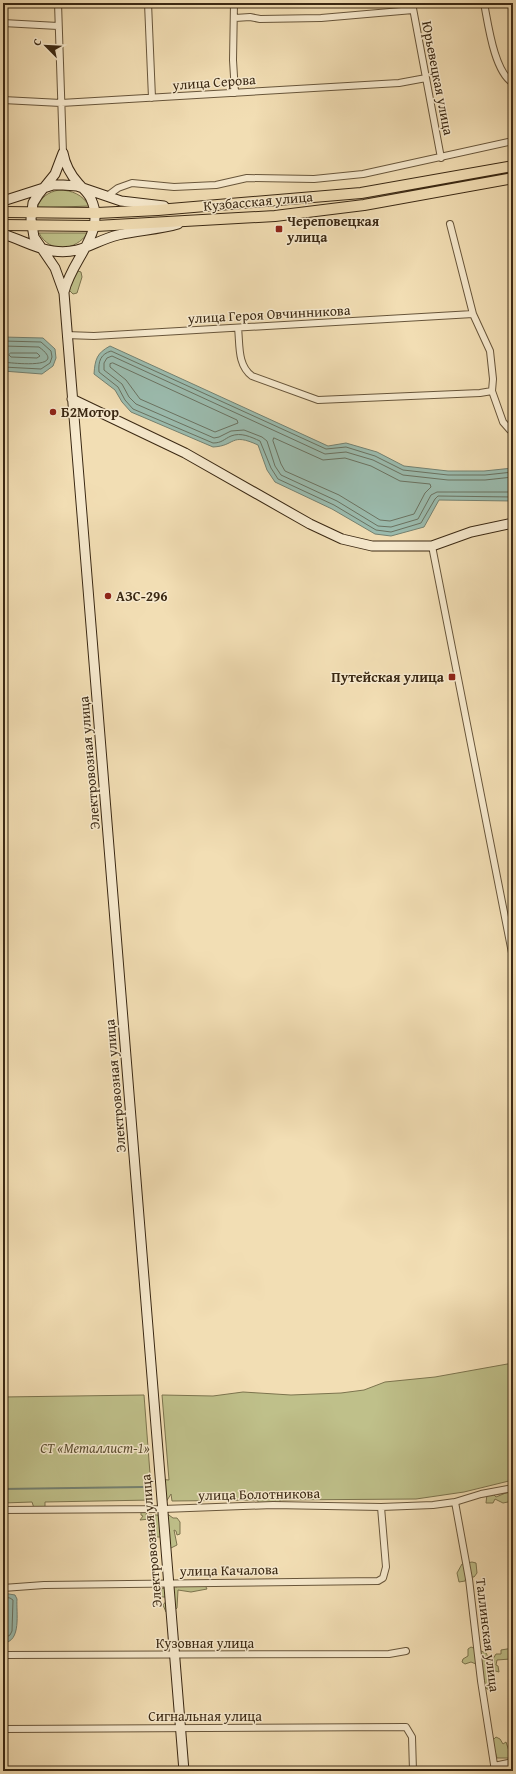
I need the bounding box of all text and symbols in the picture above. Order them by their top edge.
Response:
street label: Юрьевецкая улица [417,19,459,137]
north arrow [26,26,66,66]
text: С [28,36,45,48]
street label: улица Серова [171,69,257,95]
street label: Кузбасская улица [202,186,314,216]
place label: Череповецкая улица [286,211,380,247]
marker: Череповецкая улица [274,224,284,234]
street label: улица Героя Овчинникова [186,300,351,328]
place label: Б2Мотор [61,402,119,422]
marker: Б2Мотор [48,407,58,417]
place label: АЗС-296 [116,586,168,606]
marker: АЗС-296 [103,591,113,601]
place label: Путейская улица [331,667,445,687]
marker: Путейская улица [447,672,457,682]
street label: Электровозная улица [73,695,105,831]
street label: Электровозная улица [99,1018,131,1154]
park label: СТ «Металлист-1» [40,1438,150,1458]
street label: Электровозная улица [135,1473,167,1609]
street label: улица Болотникова [197,1483,320,1505]
street label: улица Качалова [179,1559,279,1581]
street label: Таллинская улица [471,1577,505,1693]
street label: Кузовная улица [156,1633,255,1653]
street label: Сигнальная улица [148,1706,262,1726]

